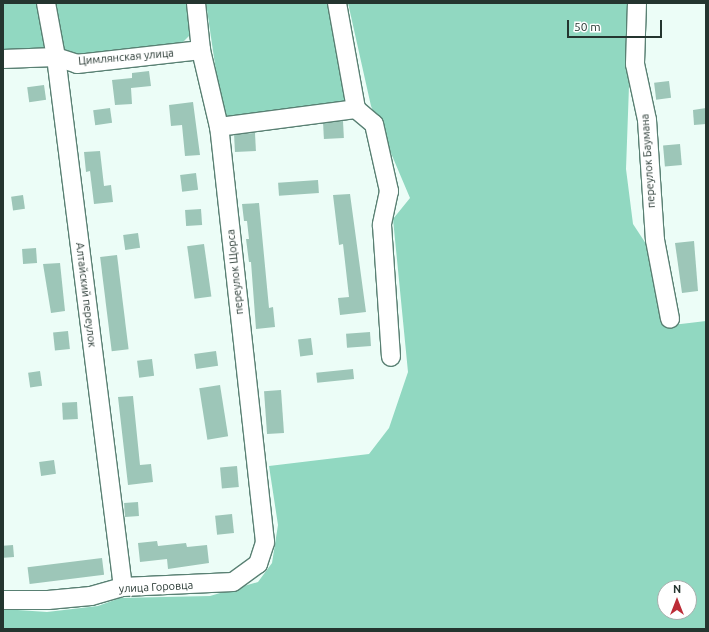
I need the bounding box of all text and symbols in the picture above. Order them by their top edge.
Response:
scale bar [569,12,664,38]
text: 50 m [574,20,601,33]
street label: Цимлянская улица [78,46,174,68]
street label: переулок Баумана [638,113,658,209]
street label: переулок Щорса [224,229,246,315]
street label: Алтайский переулок [73,242,99,348]
street label: улица Горовца [118,578,194,596]
north arrow [657,580,697,620]
text: N [673,583,681,595]

